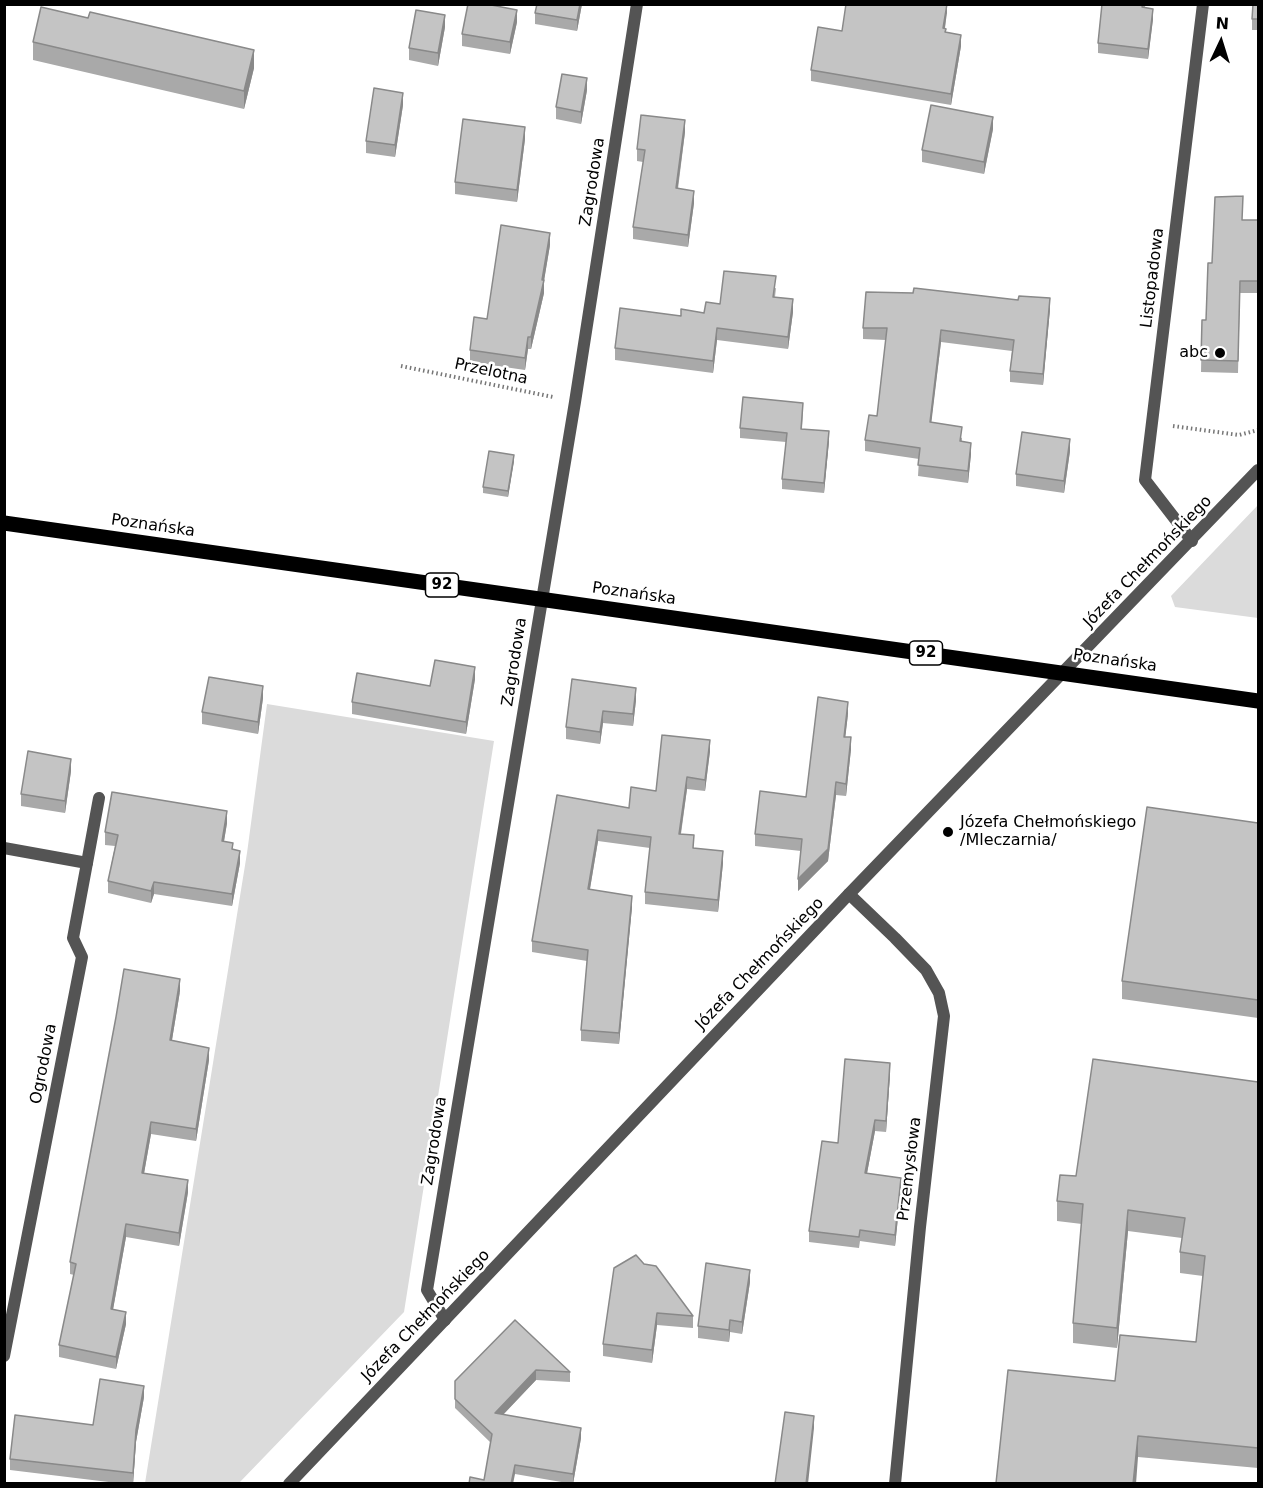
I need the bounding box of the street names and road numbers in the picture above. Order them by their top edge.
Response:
street label: Zagrodowa [576,136,610,228]
street label: Listopadowa [1137,227,1169,329]
street label: Przelotna [452,355,530,389]
street label: Józefa Chełmońskiego [1080,492,1216,632]
street label: Poznańska [110,511,196,541]
road number: 92 [426,573,458,597]
street label: Poznańska [591,579,677,609]
street label: Zagrodowa [498,616,532,708]
road number: 92 [910,641,942,665]
street label: Poznańska [1072,646,1158,676]
street label: Józefa Chełmońskiego [692,894,828,1034]
street label: Ogrodowa [27,1022,61,1106]
street label: Zagrodowa [418,1095,452,1187]
street label: Przemysłowa [894,1116,926,1222]
street label: Józefa Chełmońskiego [358,1246,494,1386]

